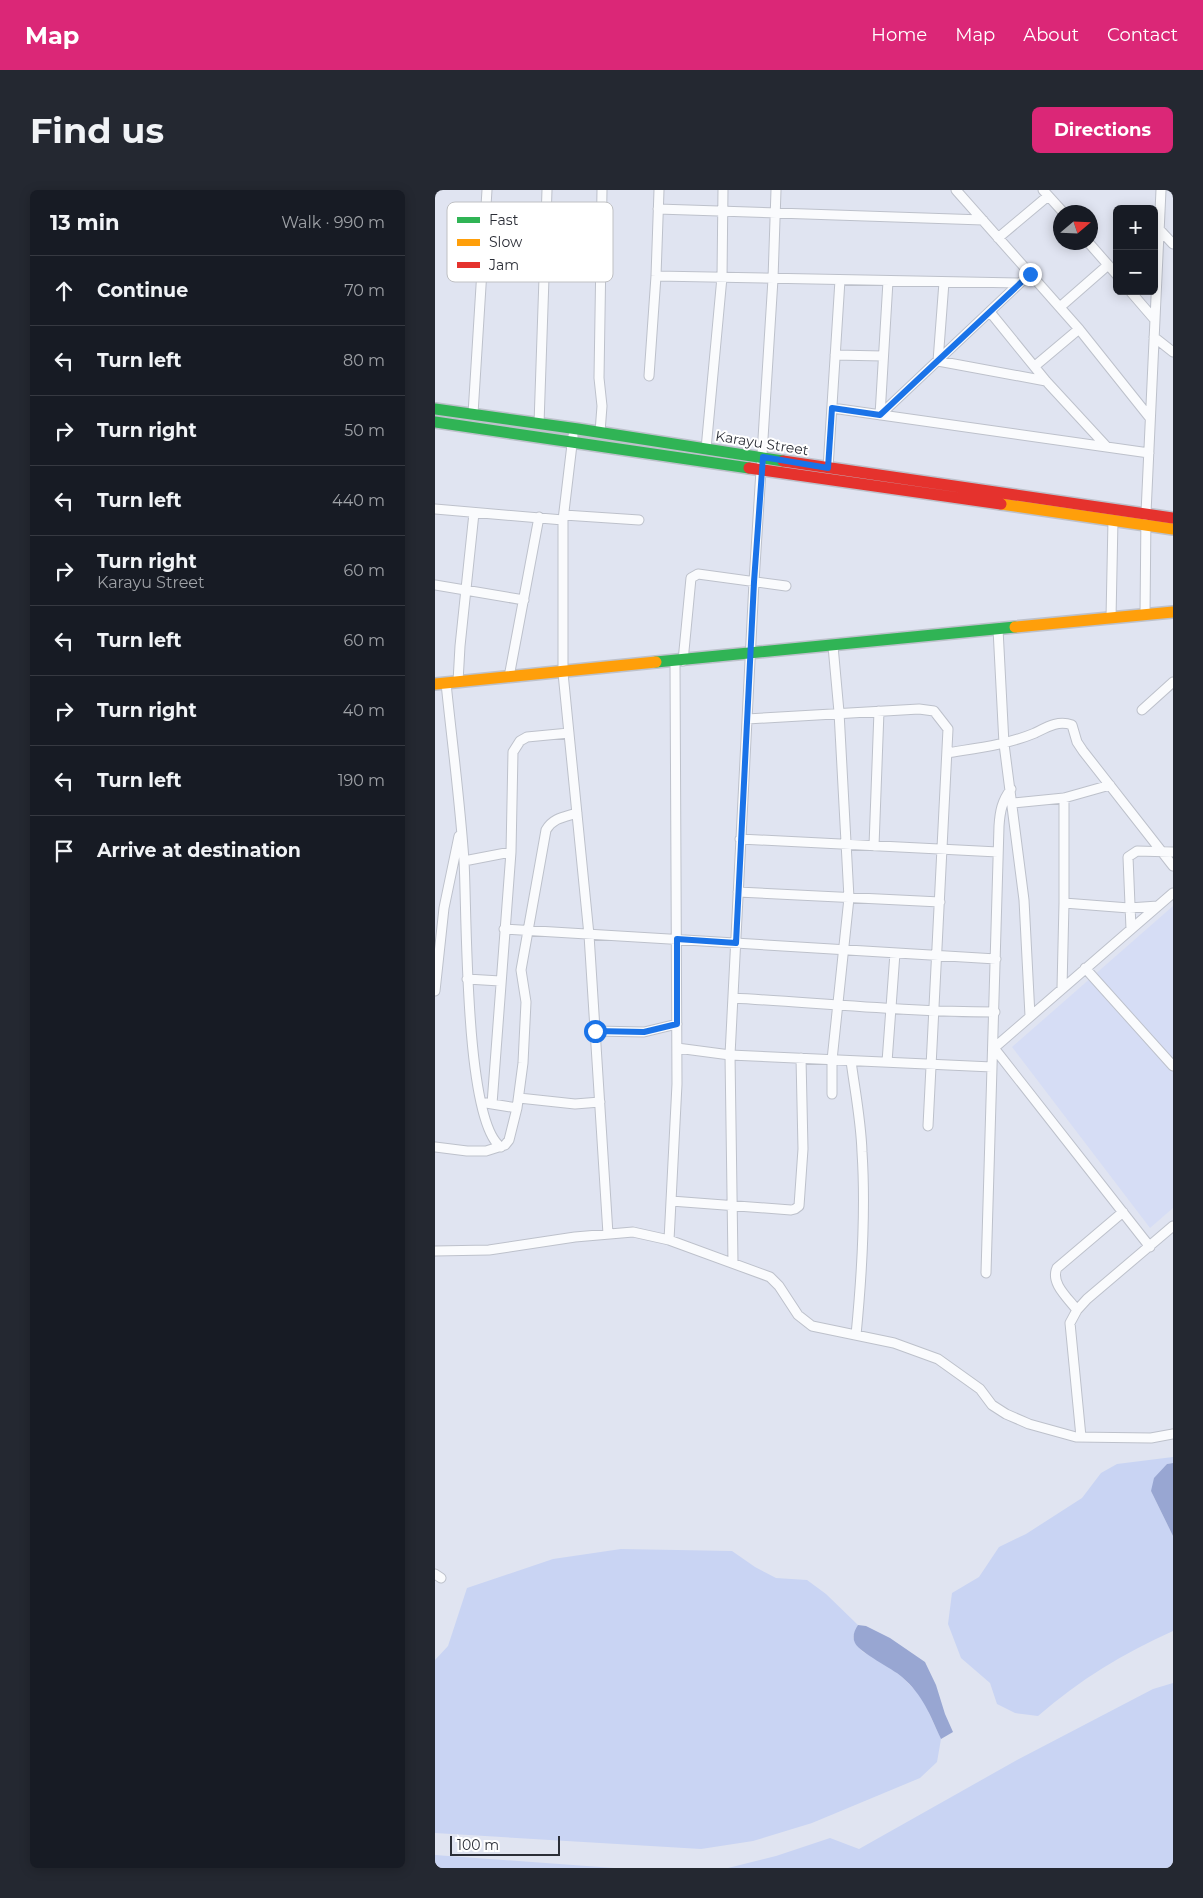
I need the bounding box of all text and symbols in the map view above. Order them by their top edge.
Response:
text: Map [25,21,79,50]
text: Home [871,24,927,46]
text: Map [955,24,995,46]
text: About [1023,24,1079,46]
text: Contact [1107,24,1178,46]
button: Directions [1032,107,1173,153]
text: Find us [30,109,164,152]
legend [447,202,613,282]
north arrow [1053,205,1098,250]
map controls [1113,205,1158,295]
button: + [1113,205,1158,250]
text: 13 min [50,210,119,235]
text: Fast [489,211,519,229]
text: Walk · 990 m [281,213,385,232]
text: Slow [489,233,523,251]
button: − [1113,250,1158,295]
text: Jam [488,256,519,274]
route end [1019,263,1042,286]
icon: ahead [50,277,78,305]
text: Continue [97,279,188,302]
text: 70 m [344,281,385,300]
icon: left [50,347,78,375]
text: Turn left [97,349,182,372]
text: 80 m [343,351,385,370]
icon: right [50,417,78,445]
text: Turn right [97,419,197,442]
text: 50 m [344,421,385,440]
street label: Karayu Street [714,427,810,459]
icon: left [50,487,78,515]
text: Turn left [97,489,182,512]
text: 440 m [332,491,385,510]
text: Turn right [97,550,197,573]
icon: right [50,557,78,585]
text: 60 m [343,561,385,580]
text: Karayu Street [97,573,204,592]
icon: left [50,627,78,655]
text: Turn left [97,629,182,652]
text: 60 m [343,631,385,650]
icon: right [50,697,78,725]
text: Turn right [97,699,197,722]
text: 40 m [343,701,385,720]
icon: left [50,767,78,795]
text: Turn left [97,769,182,792]
text: 190 m [338,771,385,790]
icon: arrive [50,837,78,865]
text: Arrive at destination [97,839,301,862]
route start [584,1020,607,1043]
scale bar [450,1833,560,1856]
text: 100 m [457,1836,499,1854]

